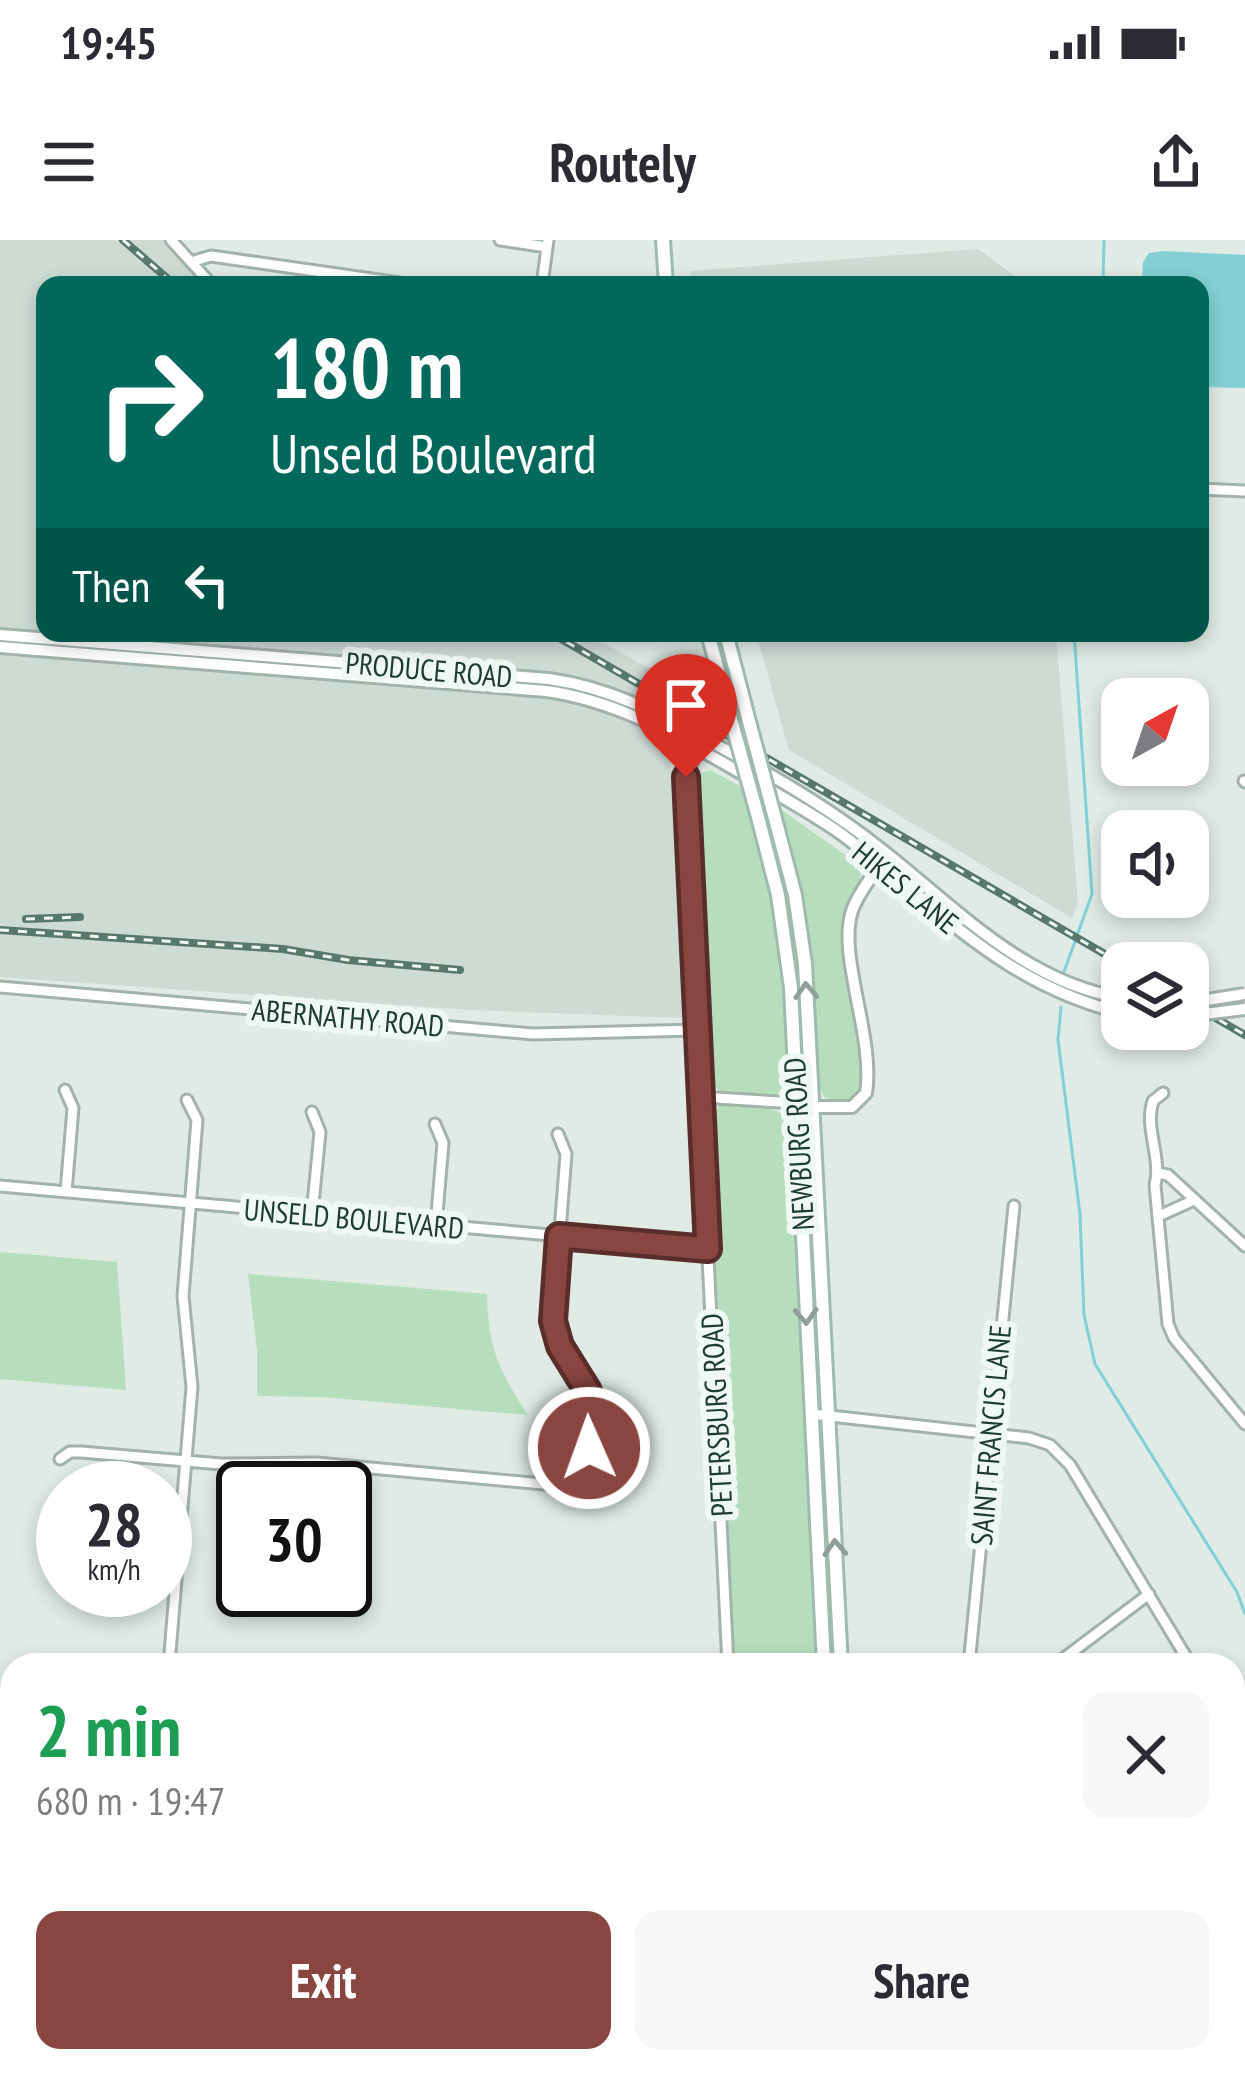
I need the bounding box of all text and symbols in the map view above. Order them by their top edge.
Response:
text: 19:45 [60,13,157,71]
text: Routely [549,127,696,197]
icon: menu [36,129,102,195]
icon: share [1143,129,1209,195]
text: 180 m [270,312,463,421]
icon: right [72,324,228,480]
text: Unseld Boulevard [270,418,597,488]
icon: left [174,552,240,618]
text: Then [72,556,150,614]
street label: PRODUCE ROAD [344,642,514,696]
pin [635,654,737,777]
icon: arrive [653,672,719,738]
north arrow [1101,678,1209,786]
map controls [1101,678,1209,1050]
button: sound [1101,810,1209,918]
street label: HIKES LANE [845,832,967,942]
button: layers [1101,942,1209,1050]
one-way arrow [794,981,820,1000]
street label: ABERNATHY ROAD [250,989,446,1045]
street label: NEWBURG ROAD [774,1057,822,1231]
street label: UNSELD BOULEVARD [242,1189,466,1247]
one-way arrow [793,1307,819,1326]
street label: PETERSBURG ROAD [691,1312,741,1518]
street label: SAINT FRANCIS LANE [961,1323,1019,1547]
position arrow [526,1385,652,1511]
speed limit sign: 30 [216,1461,372,1617]
text: 28 [85,1485,143,1563]
one-way arrow [822,1538,848,1557]
text: km/h [87,1549,141,1588]
text: 2 min [36,1683,181,1776]
button: close [1083,1692,1209,1818]
text: 680 m · 19:47 [36,1775,225,1826]
button: Exit [36,1911,611,2049]
button: Share [635,1911,1209,2049]

